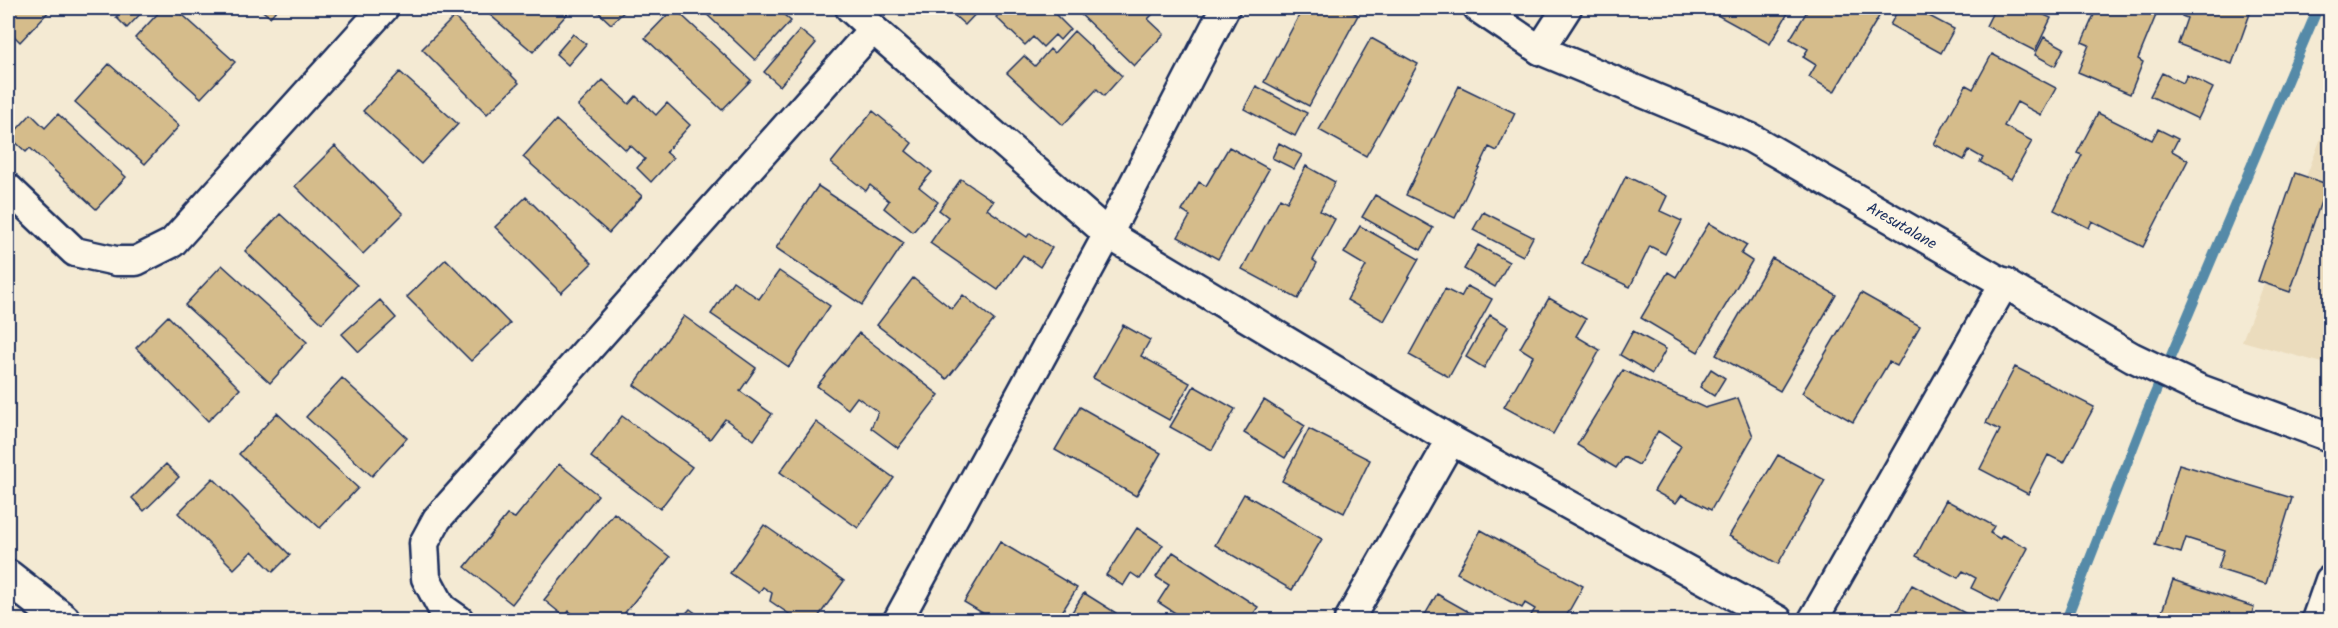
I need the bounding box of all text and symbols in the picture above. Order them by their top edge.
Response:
street label: Aresutalane [1862,196,1941,256]

